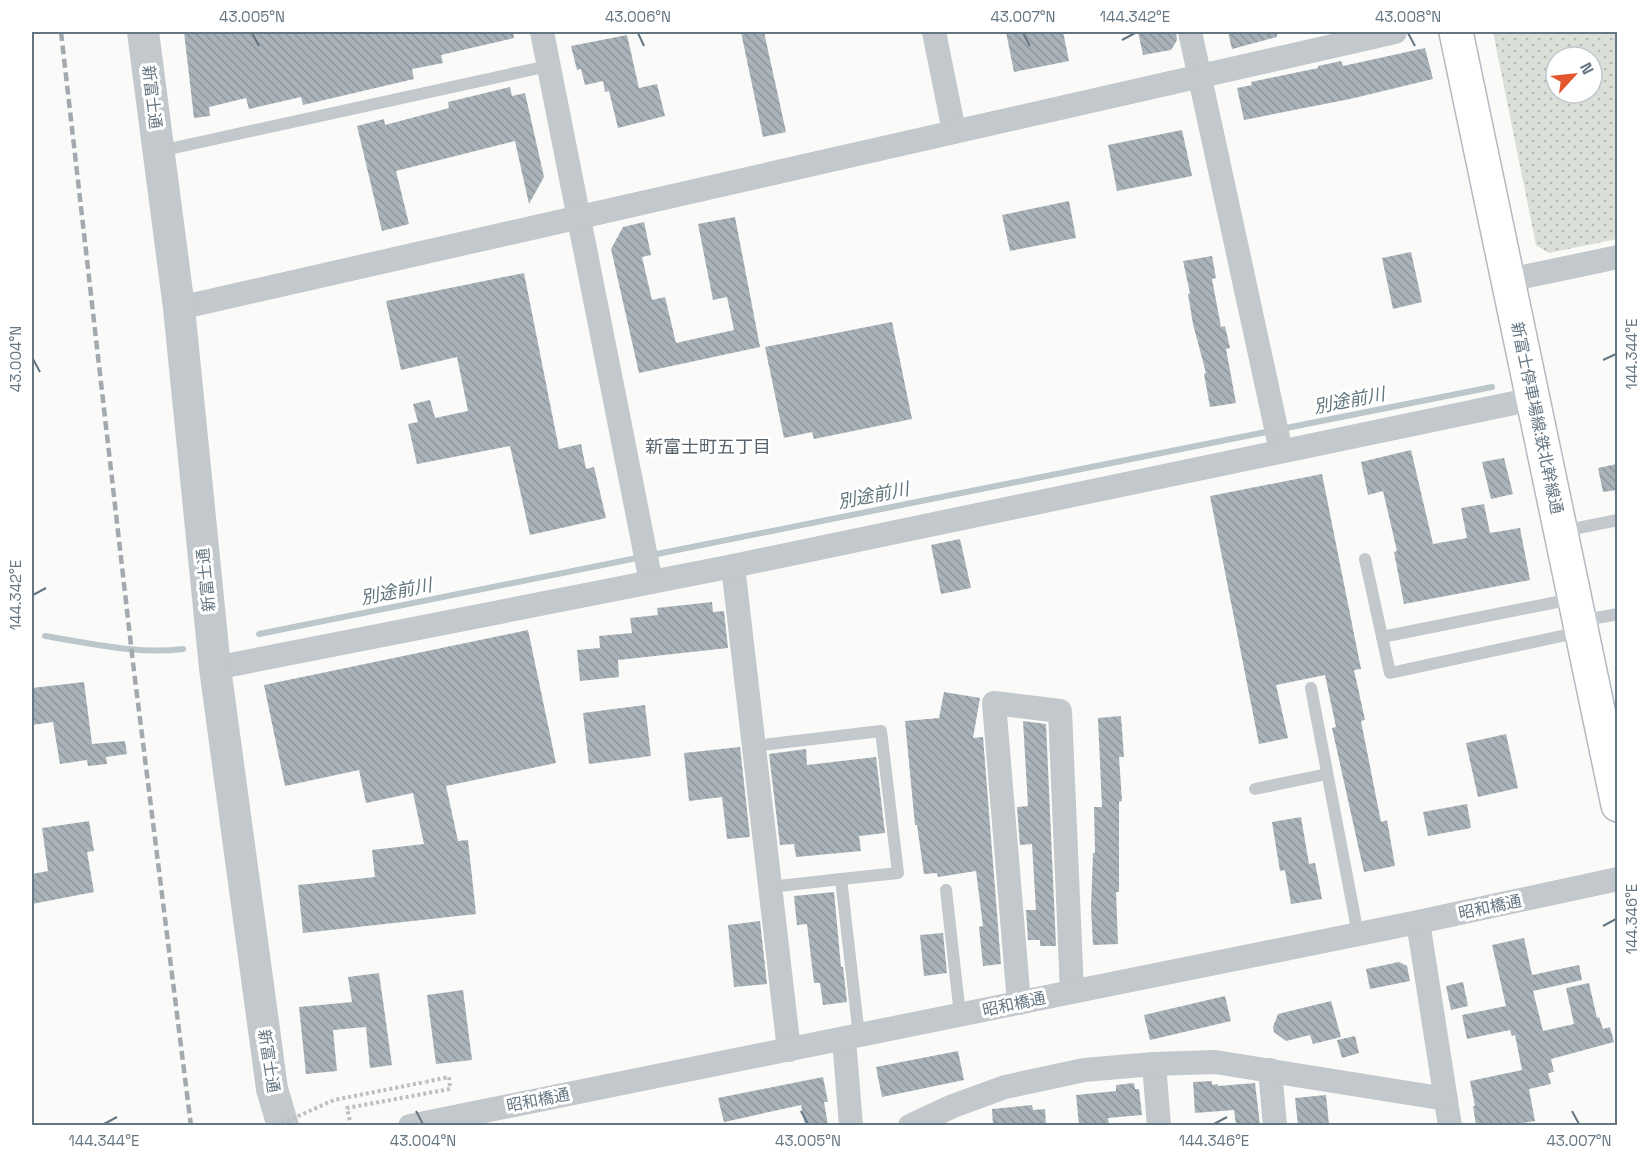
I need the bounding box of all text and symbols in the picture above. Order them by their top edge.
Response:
text: 43.005°N [219,7,285,26]
text: 43.006°N [605,7,671,26]
text: 43.007°N [990,7,1056,26]
text: 144.342°E [1100,7,1170,26]
text: 43.008°N [1375,7,1441,26]
north arrow [1544,45,1604,105]
text: N [1575,59,1599,78]
street label: 新富士通 [138,64,166,130]
text: 144.344°E [1622,319,1641,389]
street label: 新富士停車場線:鉄北幹線通 [1506,320,1568,516]
text: 43.004°N [6,326,25,392]
water label: 別途前川 [1311,381,1388,418]
district label: 新富士町五丁目 [645,435,771,458]
water label: 別途前川 [835,476,912,513]
street label: 新富士通 [192,547,220,613]
text: 144.342°E [6,560,25,630]
water label: 別途前川 [358,572,435,609]
text: 144.346°E [1622,884,1641,954]
street label: 昭和橋通 [1457,890,1523,924]
street label: 昭和橋通 [981,987,1047,1021]
street label: 新富士通 [254,1028,284,1094]
street label: 昭和橋通 [505,1084,571,1116]
text: 144.344°E [69,1131,139,1150]
text: 43.004°N [390,1131,456,1150]
text: 43.005°N [775,1131,841,1150]
text: 144.346°E [1179,1131,1249,1150]
text: 43.007°N [1546,1131,1612,1150]

